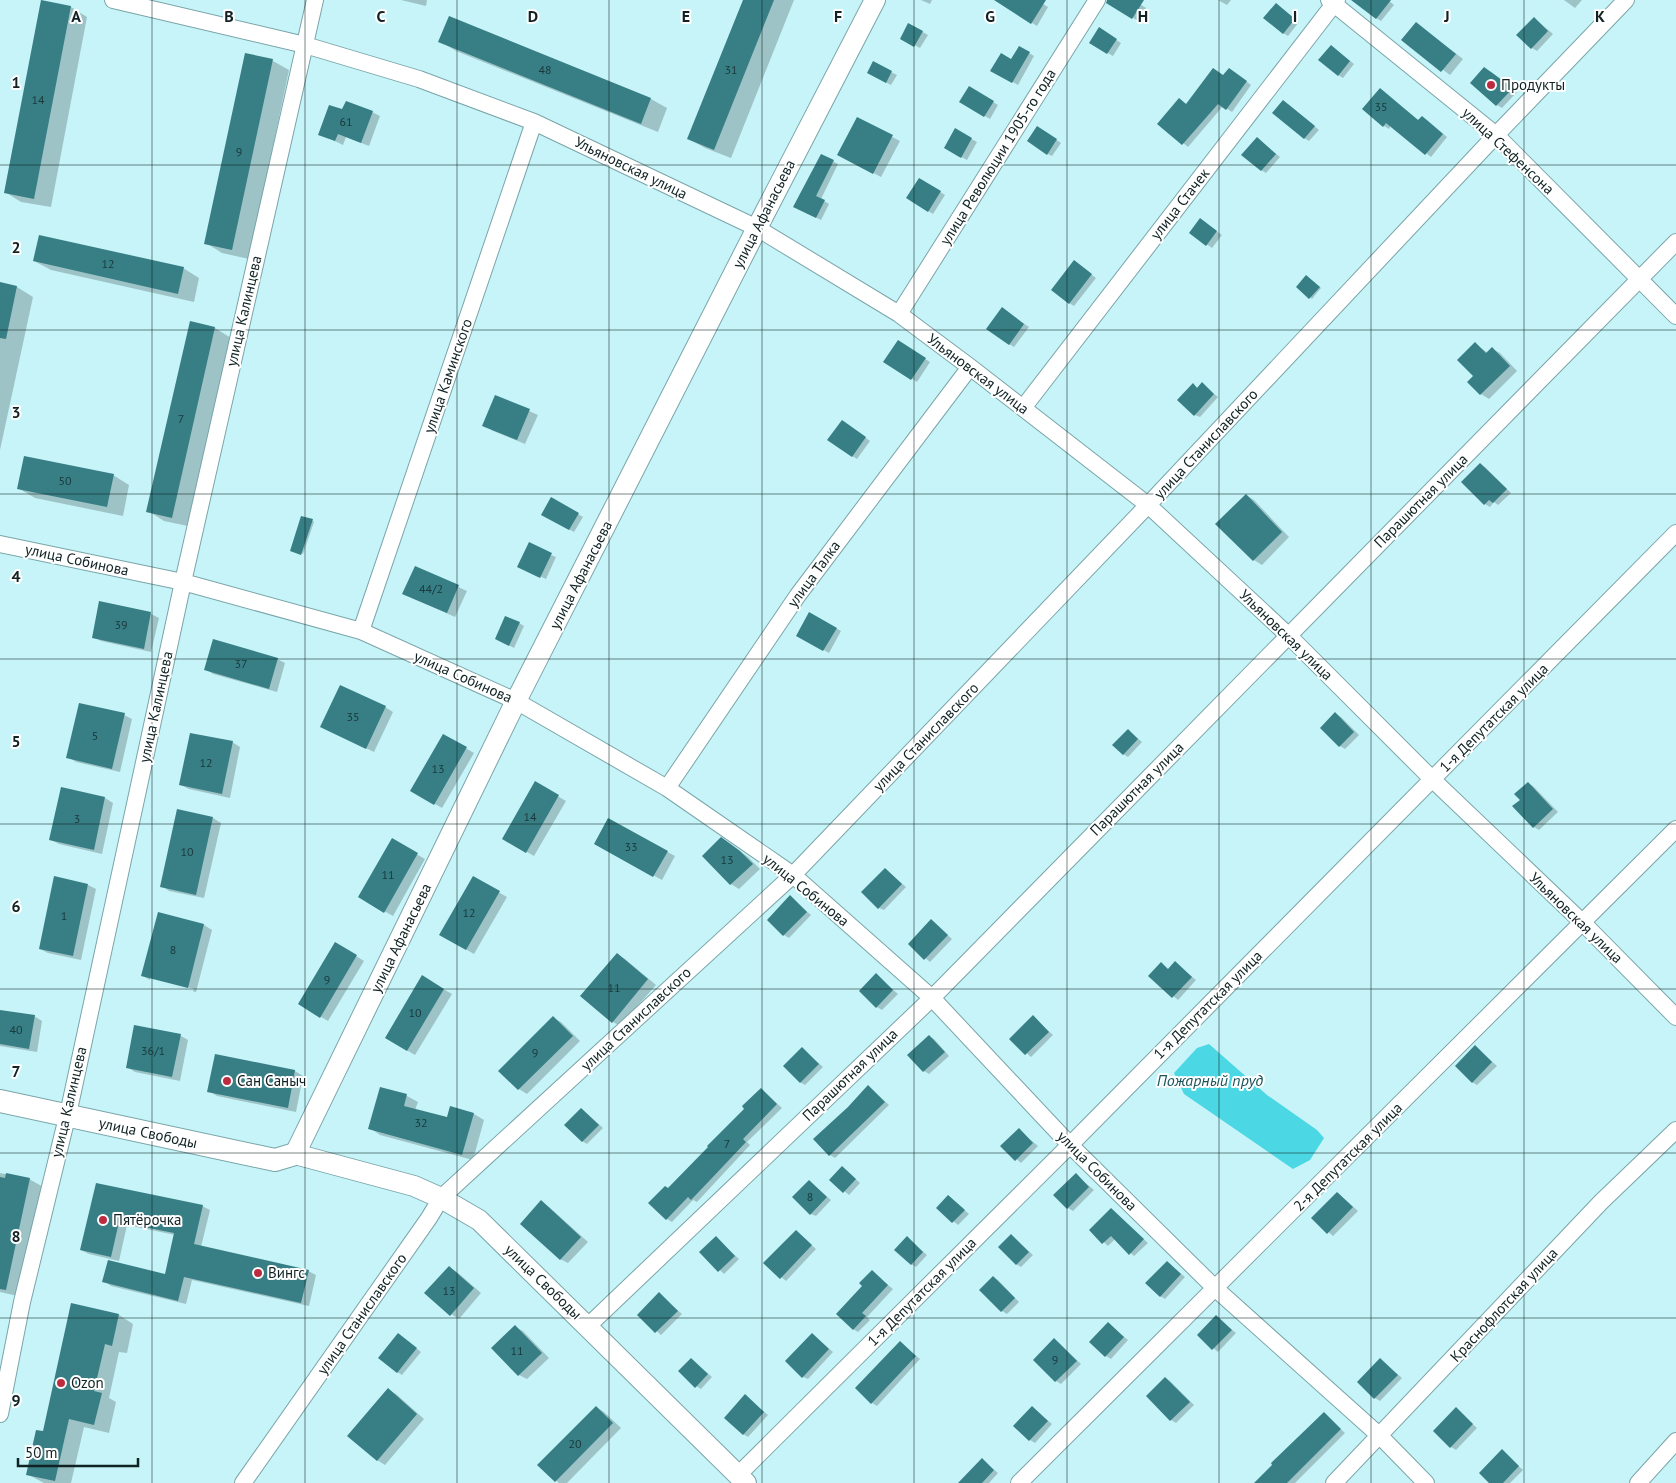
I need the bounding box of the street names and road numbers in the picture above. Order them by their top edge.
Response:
street label: улица Революции 1905-го года [935,65,1060,248]
street label: улица Стефенсона [1458,103,1558,198]
street label: Ульяновская улица [572,132,691,203]
street label: улица Афанасьева [728,156,799,271]
street label: улица Стачек [1146,164,1214,243]
street label: улица Калинцева [222,254,266,368]
street label: улица Каминского [419,316,476,436]
street label: Ульяновская улица [924,329,1033,418]
street label: улица Станиславского [1150,385,1262,503]
street label: Парашютная улица [1370,450,1472,552]
street label: улица Афанасьева [545,517,616,632]
street label: улица Талка [783,537,844,611]
street label: улица Собинова [24,539,131,580]
street label: Ульяновская улица [1236,585,1337,684]
street label: улица Собинова [411,646,515,707]
street label: улица Калинцева [134,649,177,764]
street label: 1-я Депутатская улица [1435,659,1552,776]
street label: улица Станиславского [869,678,982,795]
street label: Парашютная улица [1086,738,1188,840]
street label: улица Собинова [759,849,853,930]
street label: Ульяновская улица [1526,868,1627,967]
street label: улица Афанасьева [366,880,435,996]
street label: 1-я Депутатская улица [1149,946,1266,1063]
street label: улица Станиславского [577,963,695,1075]
street label: Парашютная улица [798,1024,901,1125]
street label: улица Калинцева [47,1045,91,1159]
street label: 2-я Депутатская улица [1289,1098,1406,1215]
street label: улица Свободы [97,1113,199,1152]
street label: улица Собинова [1053,1127,1141,1215]
street label: 1-я Депутатская улица [863,1233,980,1350]
street label: улица Свободы [501,1240,586,1323]
street label: Краснофлотская улица [1446,1244,1562,1366]
street label: улица Станиславского [313,1249,411,1378]

